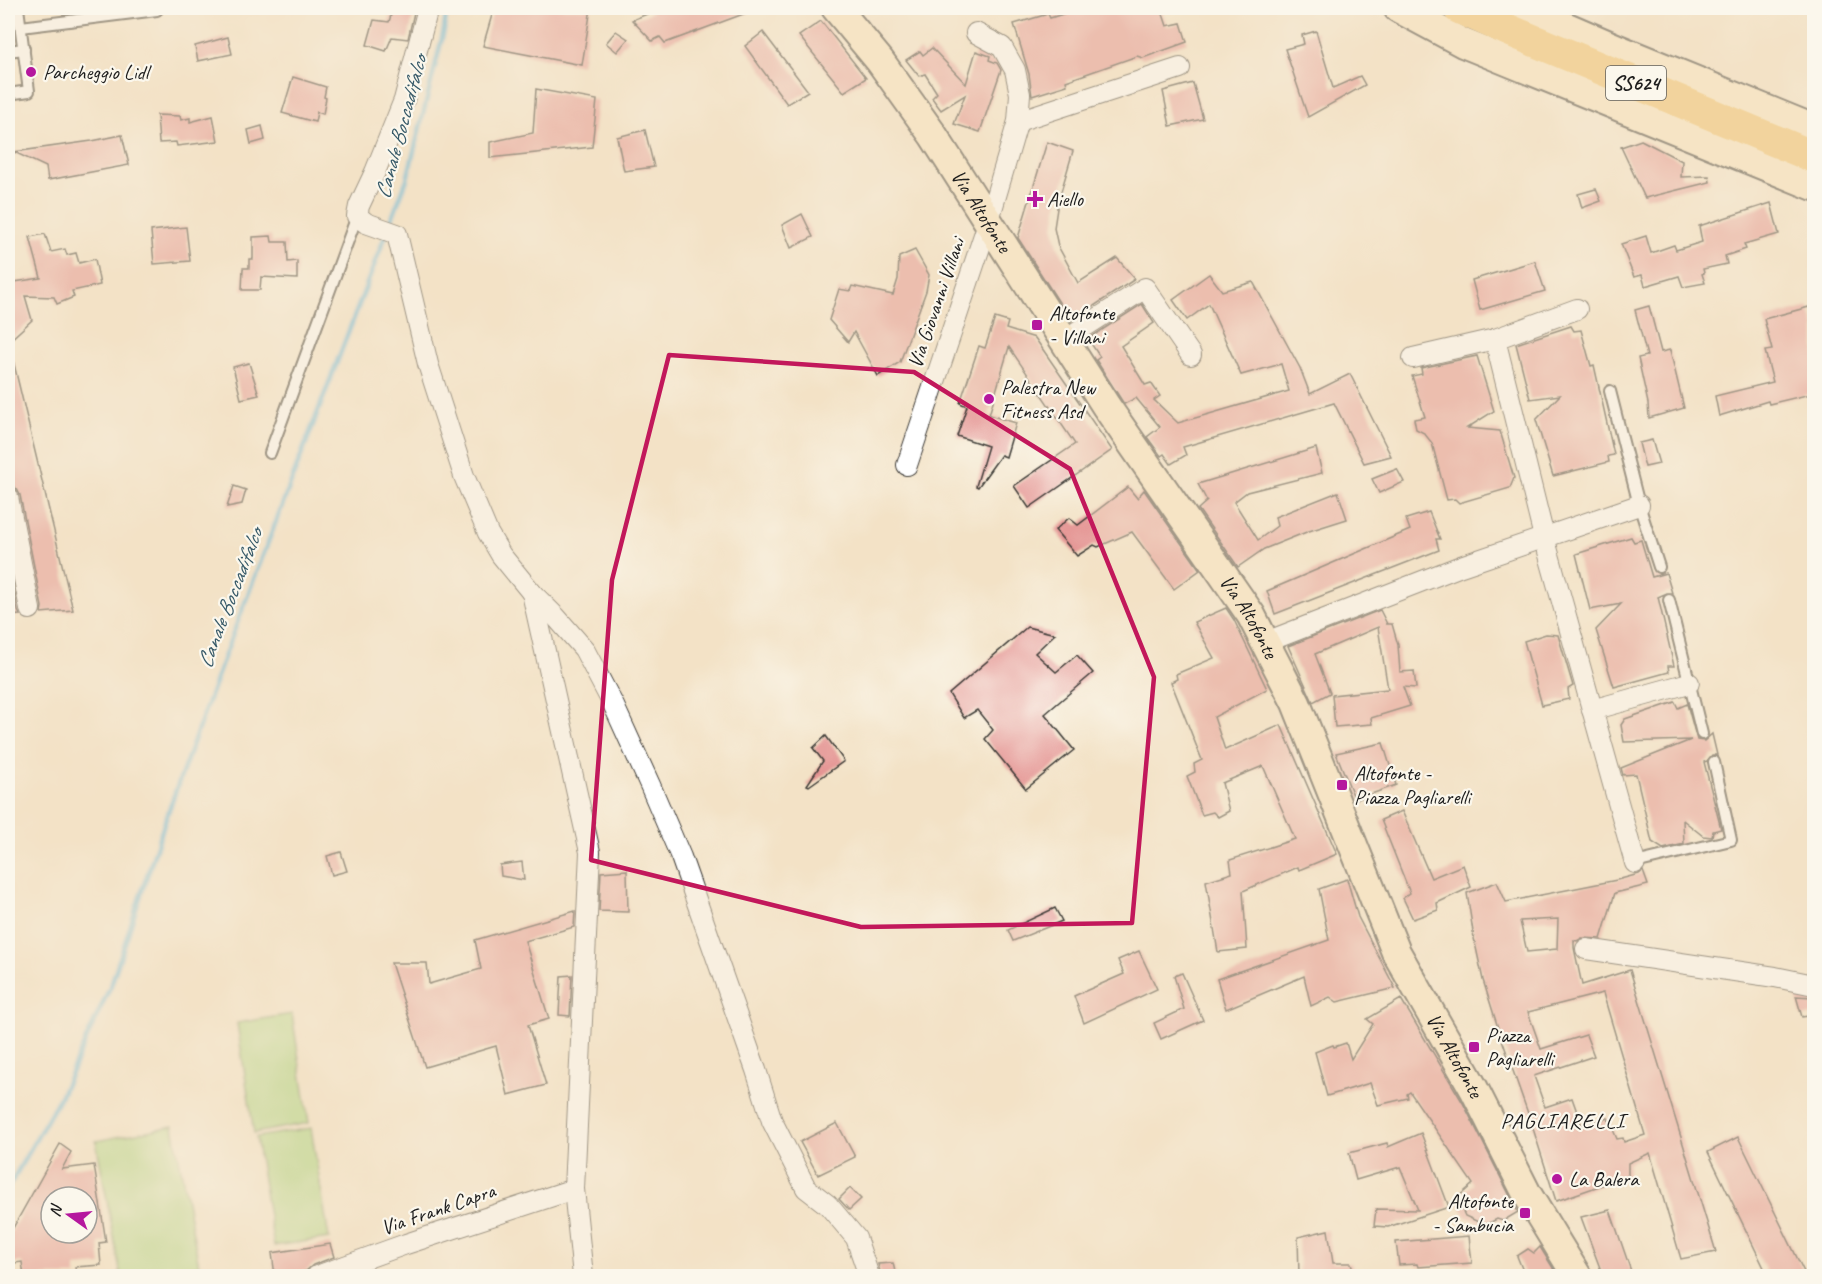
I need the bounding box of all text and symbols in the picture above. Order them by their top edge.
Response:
water label: Canale Boccadifalco [368,49,435,202]
place label: Parcheggio Lidl [43,59,152,85]
marker: Parcheggio Lidl [24,65,38,79]
road number: SS624 [1606,66,1666,100]
street label: Via Altofonte [945,165,1018,258]
place label: Aiello [1047,186,1084,212]
marker: Aiello [1028,192,1042,206]
street label: Via Giovanni Villani [902,232,971,372]
place label: Altofonte - Villani [1049,300,1115,350]
marker: Altofonte - Villani [1030,318,1044,332]
place label: Palestra New Fitness Asd [1001,374,1097,424]
marker: Palestra New Fitness Asd [982,392,996,406]
water label: Canale Boccadifalco [191,521,271,672]
street label: Via Altofonte [1214,570,1284,664]
place label: Altofonte - Piazza Pagliarelli [1354,760,1473,810]
marker: Altofonte - Piazza Pagliarelli [1335,778,1349,792]
street label: Via Altofonte [1421,1009,1490,1103]
place label: Piazza Pagliarelli [1486,1022,1556,1072]
marker: Piazza Pagliarelli [1467,1040,1481,1054]
district label: PAGLIARELLI [1500,1107,1629,1135]
place label: La Balera [1569,1166,1640,1192]
marker: La Balera [1550,1172,1564,1186]
street label: Via Frank Capra [378,1177,500,1241]
north arrow [39,1185,99,1245]
place label: Altofonte - Sambucia [1432,1188,1515,1238]
text: N [45,1201,67,1219]
marker: Altofonte - Sambucia [1518,1206,1532,1220]

